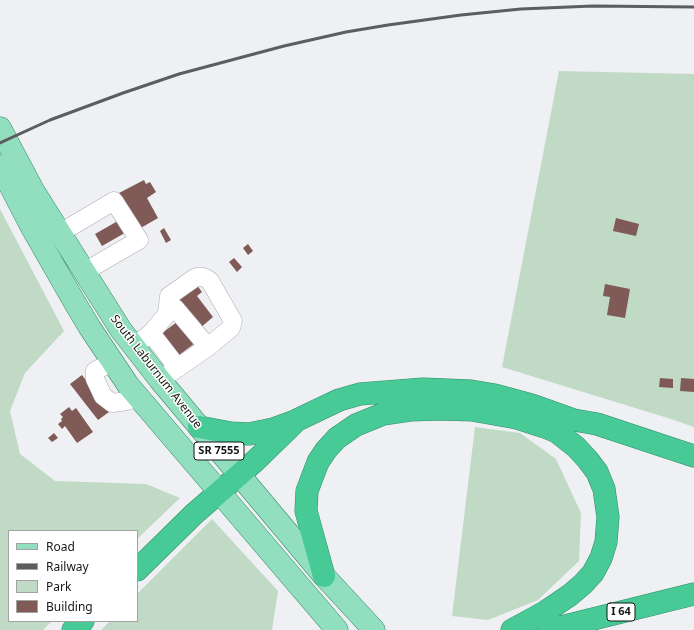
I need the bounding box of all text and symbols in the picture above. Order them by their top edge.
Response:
street label: South Laburnum Avenue [107,312,205,432]
road number: SR 7555 [194,442,244,460]
legend [8,530,138,622]
text: Road [46,538,75,555]
text: Railway [46,558,89,575]
text: Park [46,578,71,595]
text: Building [46,598,93,615]
road number: I 64 [607,603,635,621]

